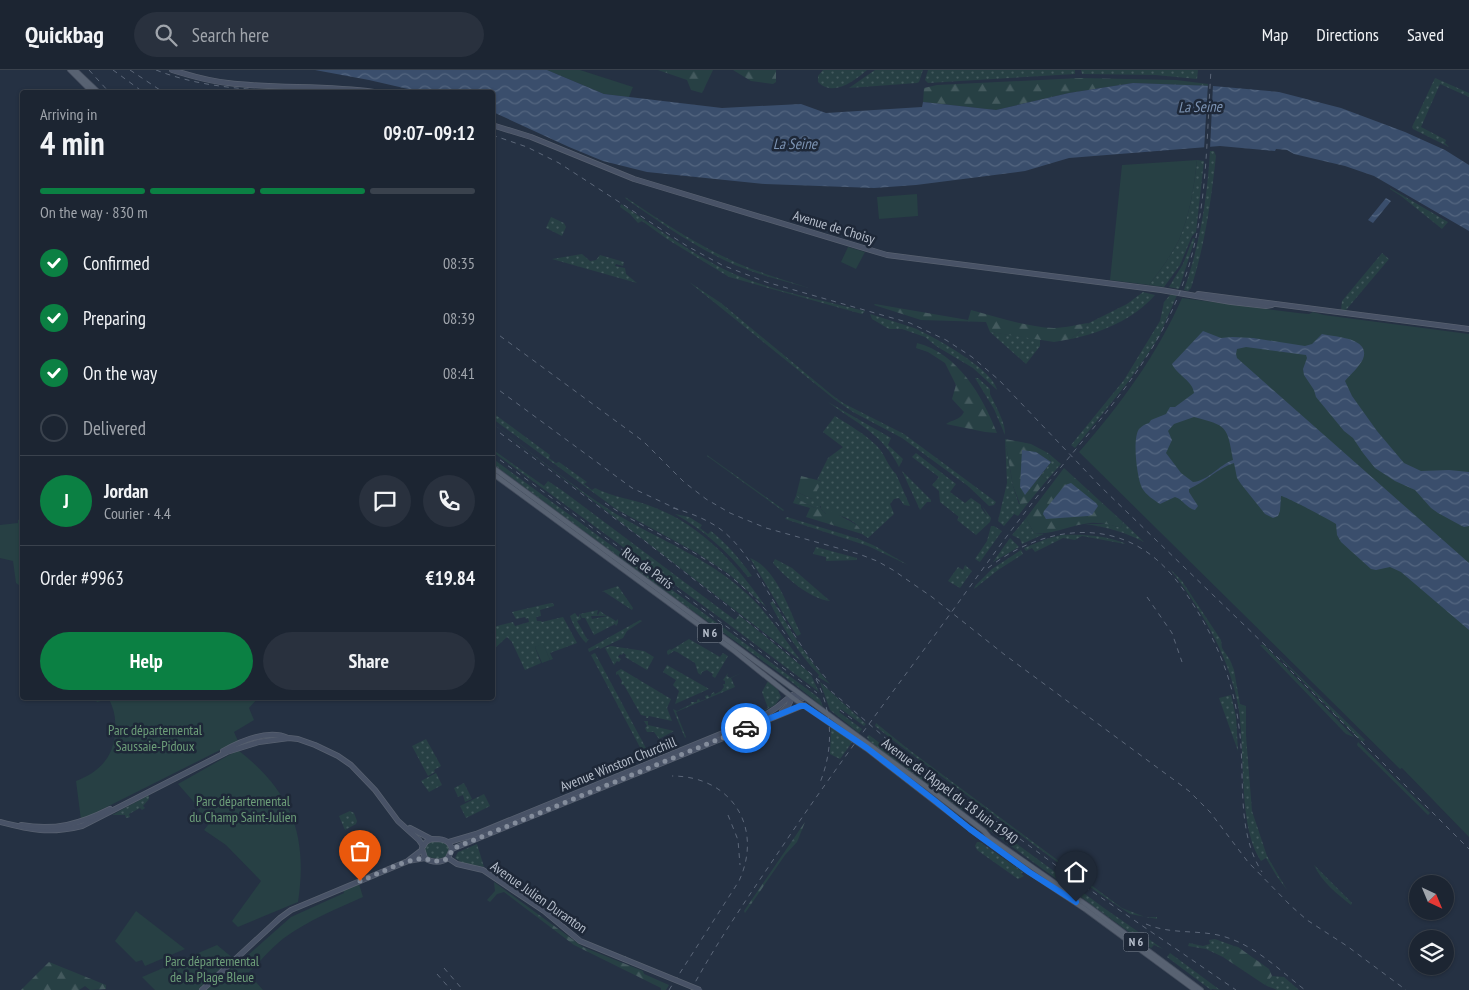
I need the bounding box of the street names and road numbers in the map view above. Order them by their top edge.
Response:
street label: Avenue de Choisy [791,206,878,248]
street label: Rue de Paris [619,543,678,593]
road number: N 6 [698,624,722,642]
street label: Avenue Winston Churchill [557,732,679,795]
street label: Avenue de l'Appel du 18 Juin 1940 [878,734,1022,848]
street label: Avenue Julien Duranton [487,857,591,937]
road number: N 6 [1124,932,1148,952]

